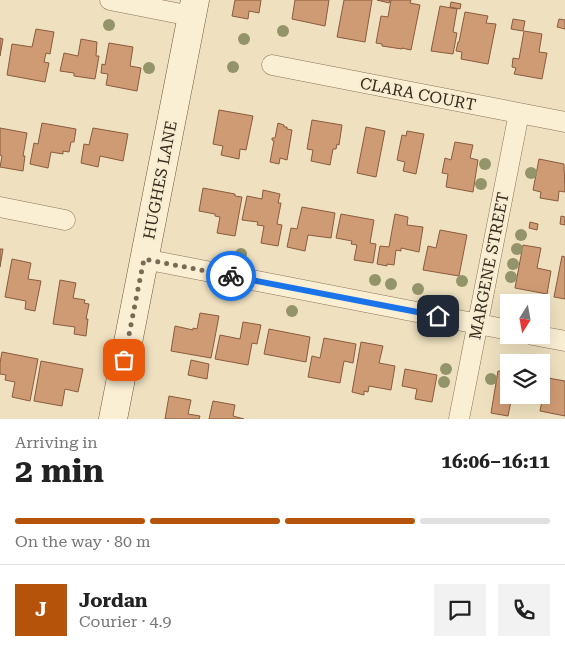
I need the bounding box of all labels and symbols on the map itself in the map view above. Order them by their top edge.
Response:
street label: CLARA COURT [358,73,478,115]
street label: HUGHES LANE [139,119,181,241]
street label: MARGENE STREET [465,190,513,341]
courier [206,251,256,301]
north arrow [500,294,550,344]
pin [417,295,459,337]
pin [103,339,145,381]

